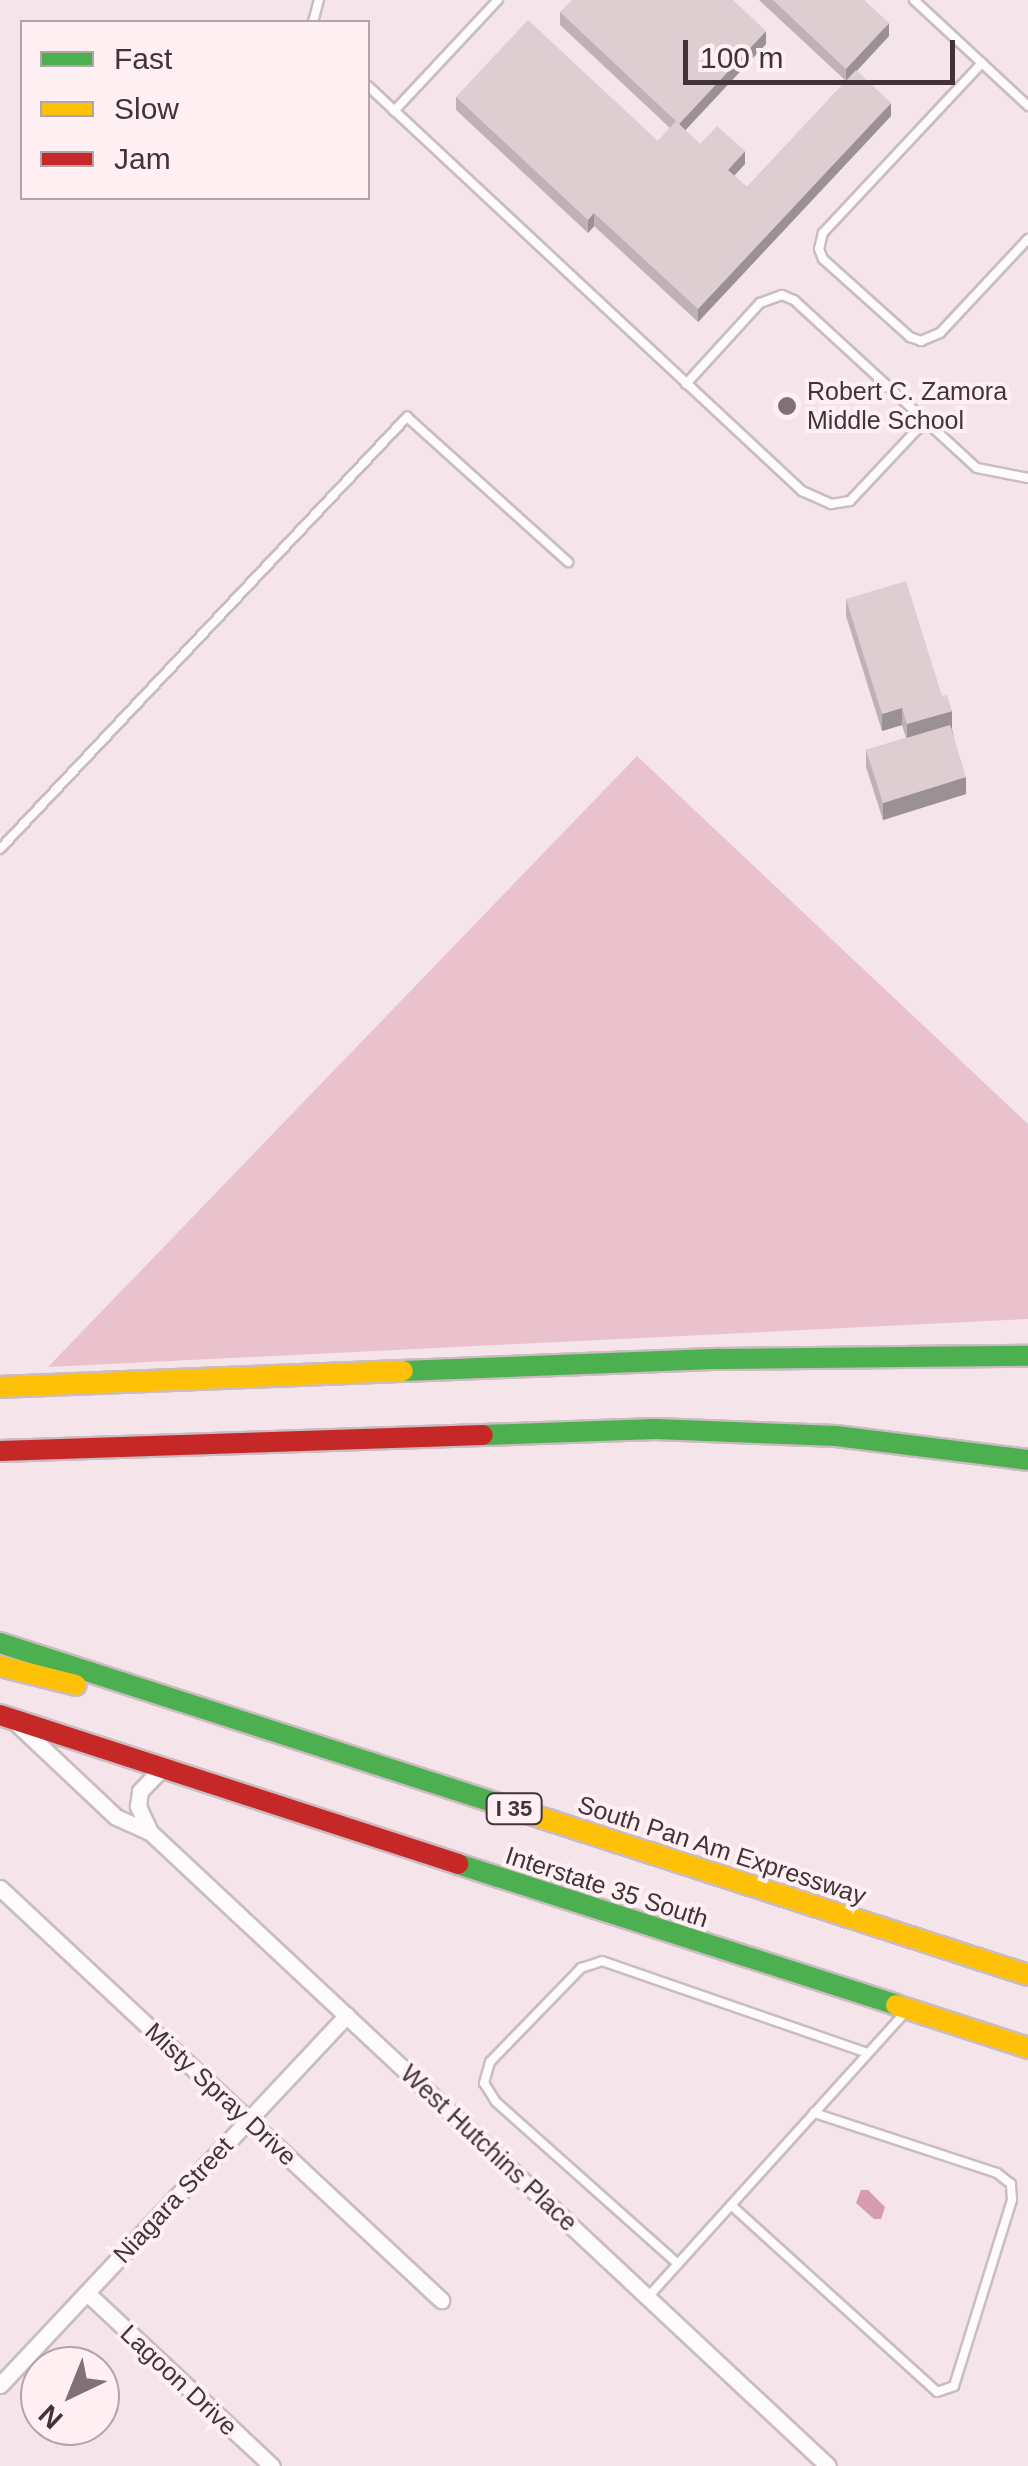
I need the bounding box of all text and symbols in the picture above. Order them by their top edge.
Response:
legend [20,20,370,200]
scale bar [688,20,960,82]
text: 100 m [700,41,783,74]
text: Fast [114,42,172,75]
text: Slow [114,92,179,125]
text: Jam [114,142,171,175]
place label: Robert C. Zamora Middle School [807,377,1007,436]
marker: Robert C. Zamora Middle School [776,395,798,417]
street label: South Pan Am Expressway [573,1789,871,1911]
road number: I 35 [484,1792,544,1826]
street label: Interstate 35 South [502,1840,712,1934]
street label: Misty Spray Drive [139,2016,303,2172]
street label: West Hutchins Place [395,2059,583,2237]
street label: Niagara Street [107,2131,239,2269]
street label: Lagoon Drive [114,2318,244,2442]
north arrow [20,2346,120,2446]
text: N [33,2399,69,2435]

